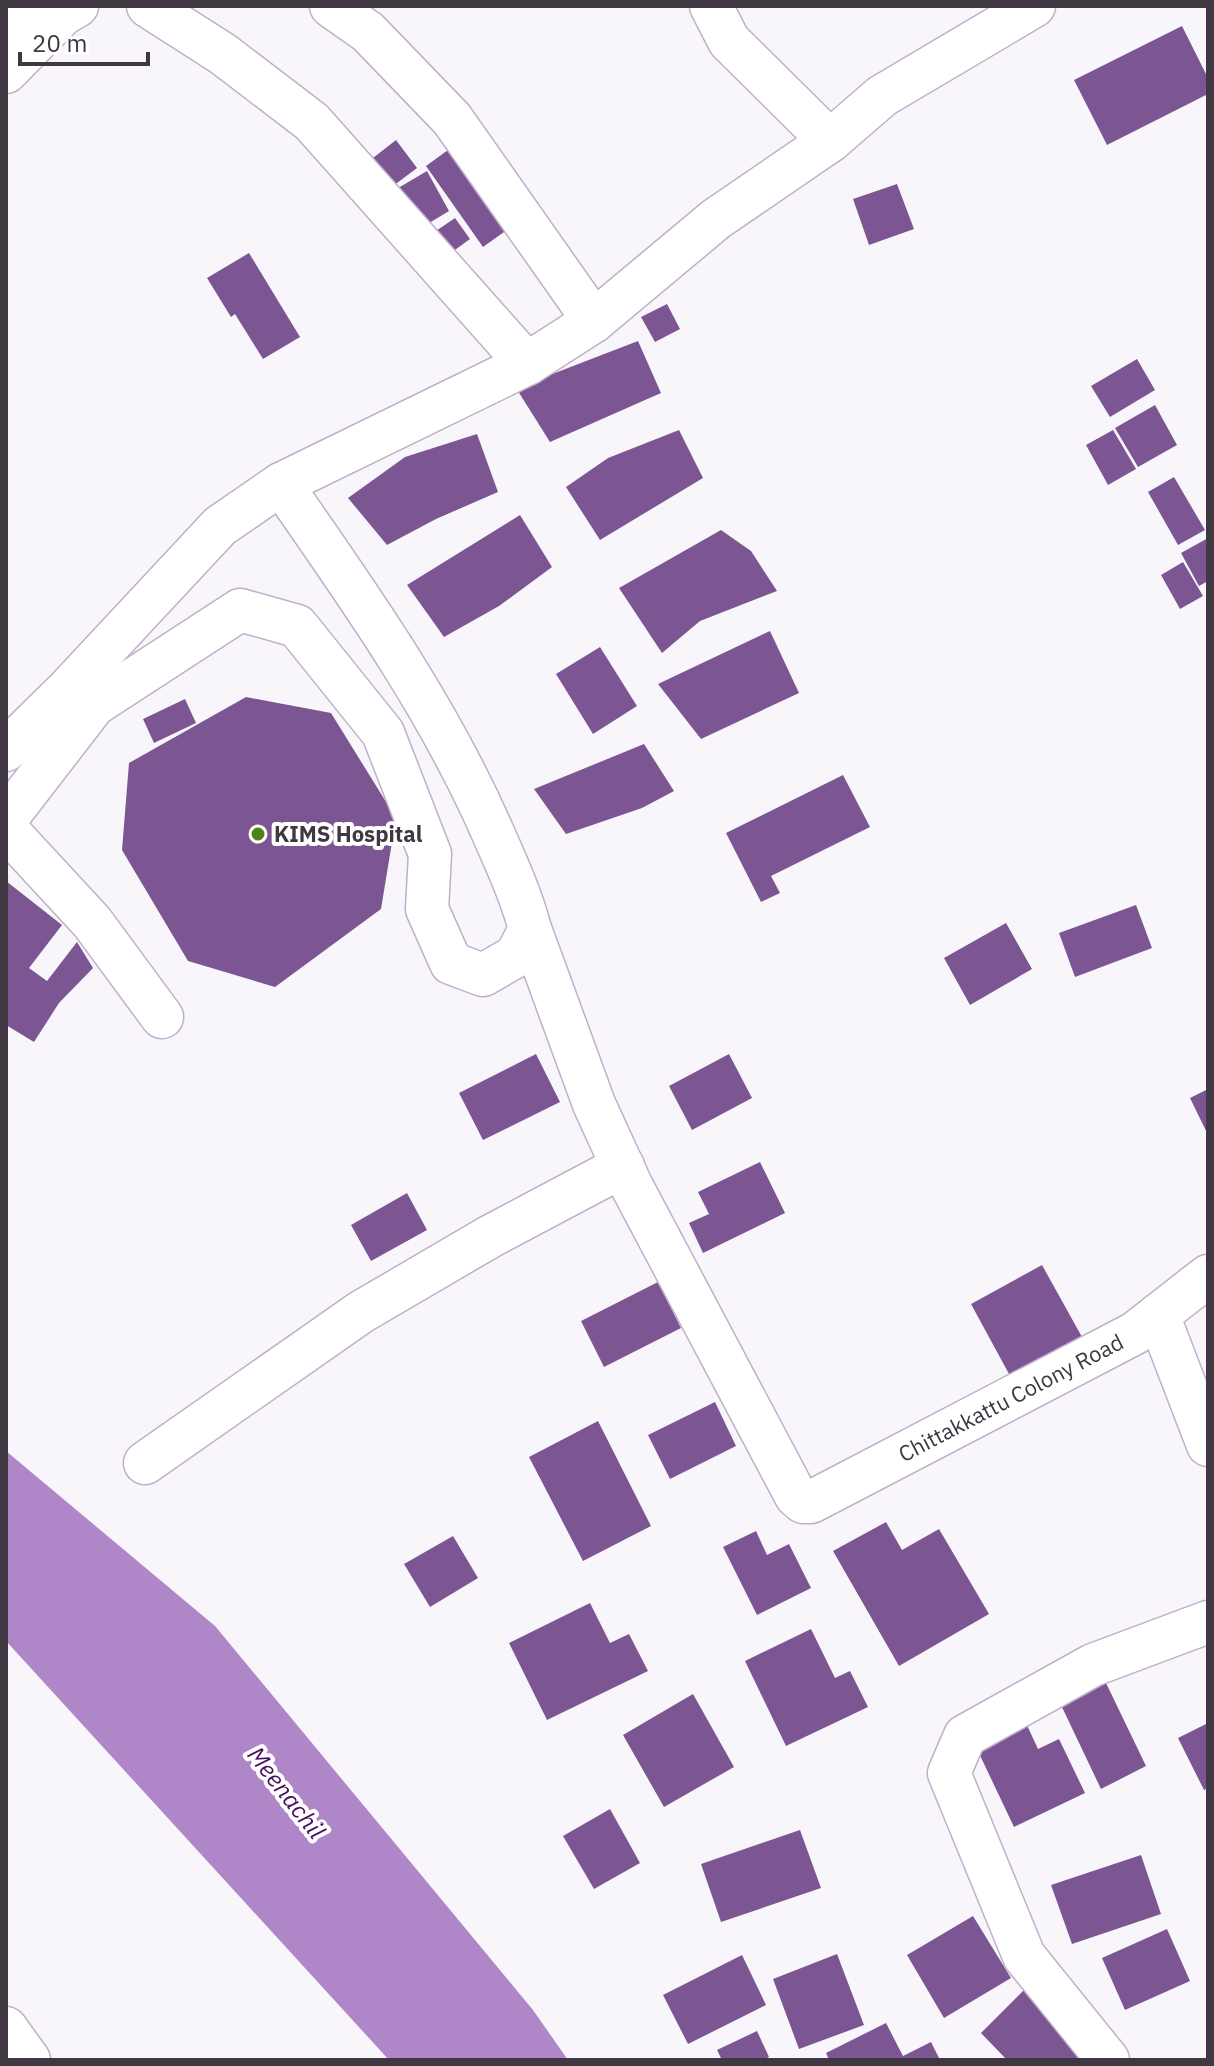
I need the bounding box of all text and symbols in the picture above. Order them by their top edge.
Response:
scale bar [20,16,148,66]
text: 20 m [32,27,87,59]
place label: KIMS Hospital [274,819,423,848]
marker: KIMS Hospital [249,825,267,843]
street label: Chittakkattu Colony Road [893,1327,1128,1468]
water label: Meenachil [241,1740,333,1846]

